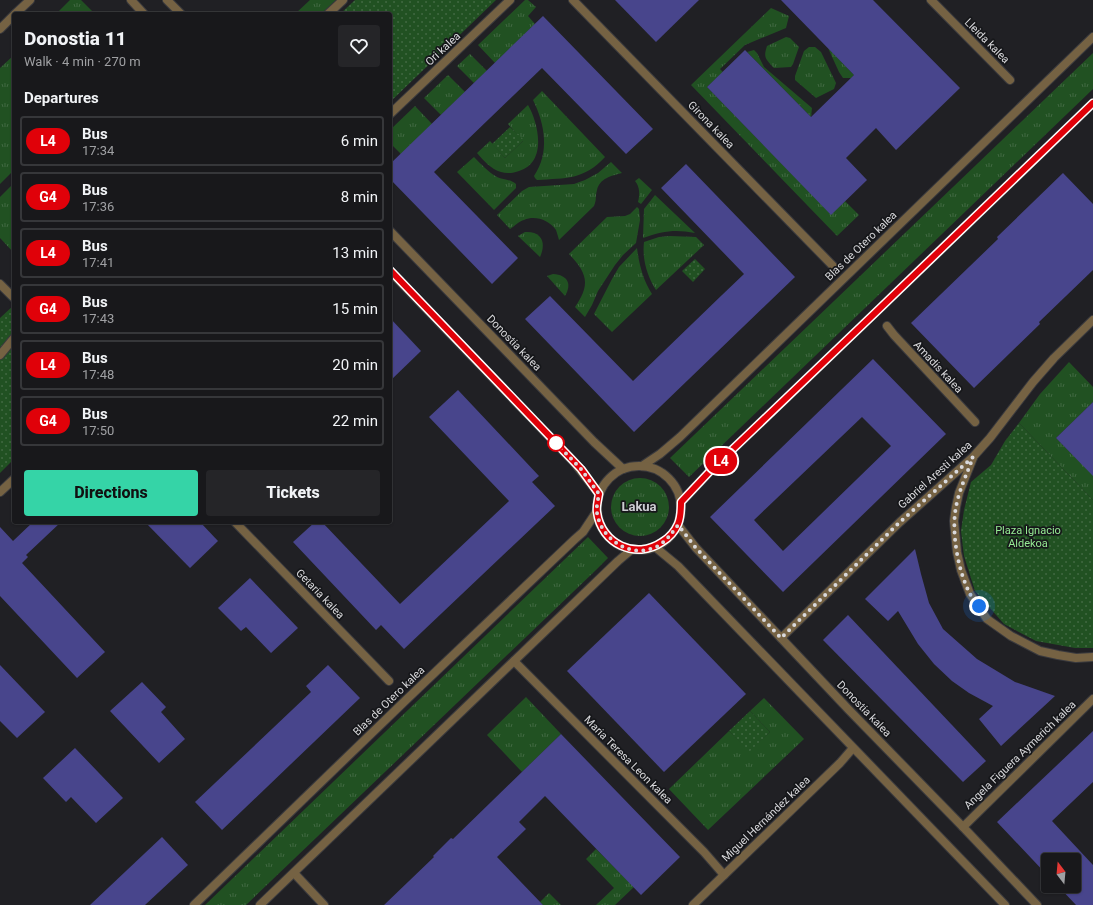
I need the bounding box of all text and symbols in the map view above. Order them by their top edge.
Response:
street label: Lleida kalea [962,16,1012,66]
button: heart [338,25,380,67]
text: Donostia 11 [24,27,127,50]
street label: Ori kalea [423,30,463,68]
text: Walk · 4 min · 270 m [24,54,141,69]
text: Departures [24,89,99,107]
street label: Girona kalea [685,99,737,151]
text: Bus [82,125,108,143]
text: 6 min [341,132,378,150]
text: L4 [40,133,56,149]
text: 17:34 [82,143,114,158]
text: Bus [82,181,108,199]
text: 8 min [341,188,378,206]
text: G4 [39,189,57,205]
text: 17:36 [82,199,114,214]
street label: Blas de Otero kalea [823,209,899,283]
text: Bus [82,237,108,255]
text: 13 min [332,244,378,262]
text: L4 [40,245,56,261]
text: 17:41 [82,255,114,270]
text: Bus [82,293,108,311]
text: 15 min [332,300,378,318]
text: G4 [39,301,57,317]
text: 17:43 [82,311,114,326]
street label: Donostia kalea [484,312,544,374]
street label: Amadis kalea [911,338,965,396]
text: Bus [82,349,108,367]
text: 20 min [332,356,378,374]
text: L4 [40,357,56,373]
text: 17:48 [82,367,114,382]
text: Bus [82,405,108,423]
text: 22 min [332,412,378,430]
text: G4 [39,413,57,429]
text: 17:50 [82,423,114,438]
unlabelled marker [547,434,565,452]
street label: Gabriel Aresti kalea [895,438,975,511]
line badge: L4 [703,448,739,474]
text: L4 [713,453,729,469]
button: Directions [24,470,198,516]
button: Tickets [206,470,380,516]
district label: Lakua [621,499,657,514]
park label: Plaza Ignacio Aldekoa [995,524,1061,550]
street label: Getaria kalea [293,566,347,622]
your location [969,596,989,616]
street label: Blas de Otero kalea [351,664,427,738]
street label: Donostia kalea [834,678,894,740]
street label: Angela Figuera Aymerich kalea [961,698,1079,812]
street label: Maria Teresa Leon kalea [581,713,675,807]
street label: Miguel Hernández kalea [719,773,813,865]
north arrow [1041,853,1081,893]
map controls [1041,853,1081,893]

